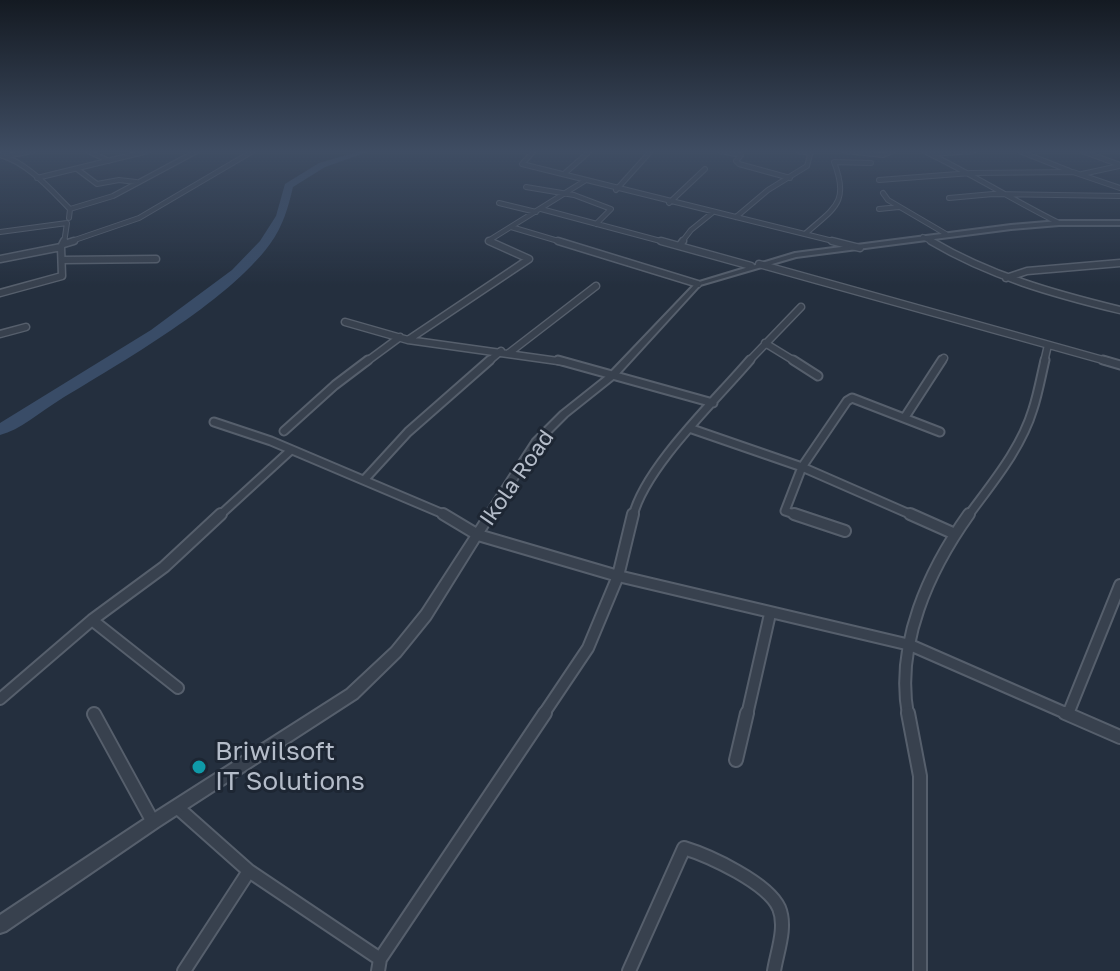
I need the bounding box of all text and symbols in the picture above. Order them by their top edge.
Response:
street label: Ikola Road [474,425,560,531]
place label: Briwilsoft IT Solutions [215,736,365,798]
marker: Briwilsoft IT Solutions [190,758,208,776]

